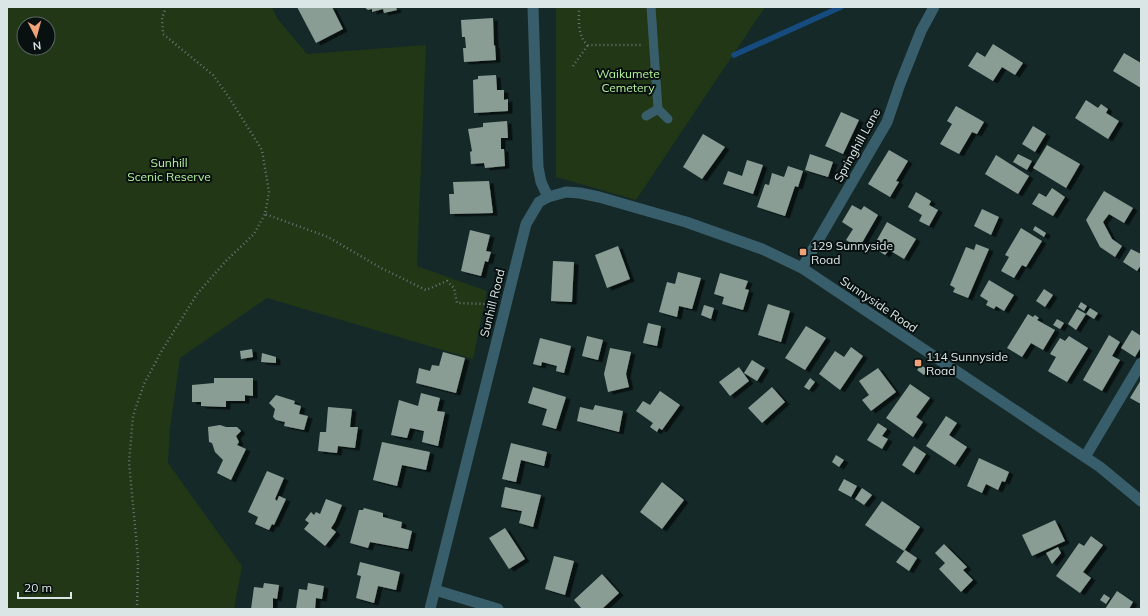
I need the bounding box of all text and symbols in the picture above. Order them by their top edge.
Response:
north arrow [16,16,56,56]
text: N [32,39,42,53]
park label: Waikumete Cemetery [596,66,660,95]
street label: Springhill Lane [831,105,883,185]
park label: Sunhill Scenic Reserve [127,155,211,184]
place label: 129 Sunnyside Road [811,238,893,267]
marker: 129 Sunnyside Road [798,247,808,257]
street label: Sunhill Road [476,267,508,339]
street label: Sunnyside Road [838,273,920,335]
place label: 114 Sunnyside Road [926,349,1008,378]
marker: 114 Sunnyside Road [913,358,923,368]
scale bar [18,574,71,600]
text: 20 m [24,580,52,595]

